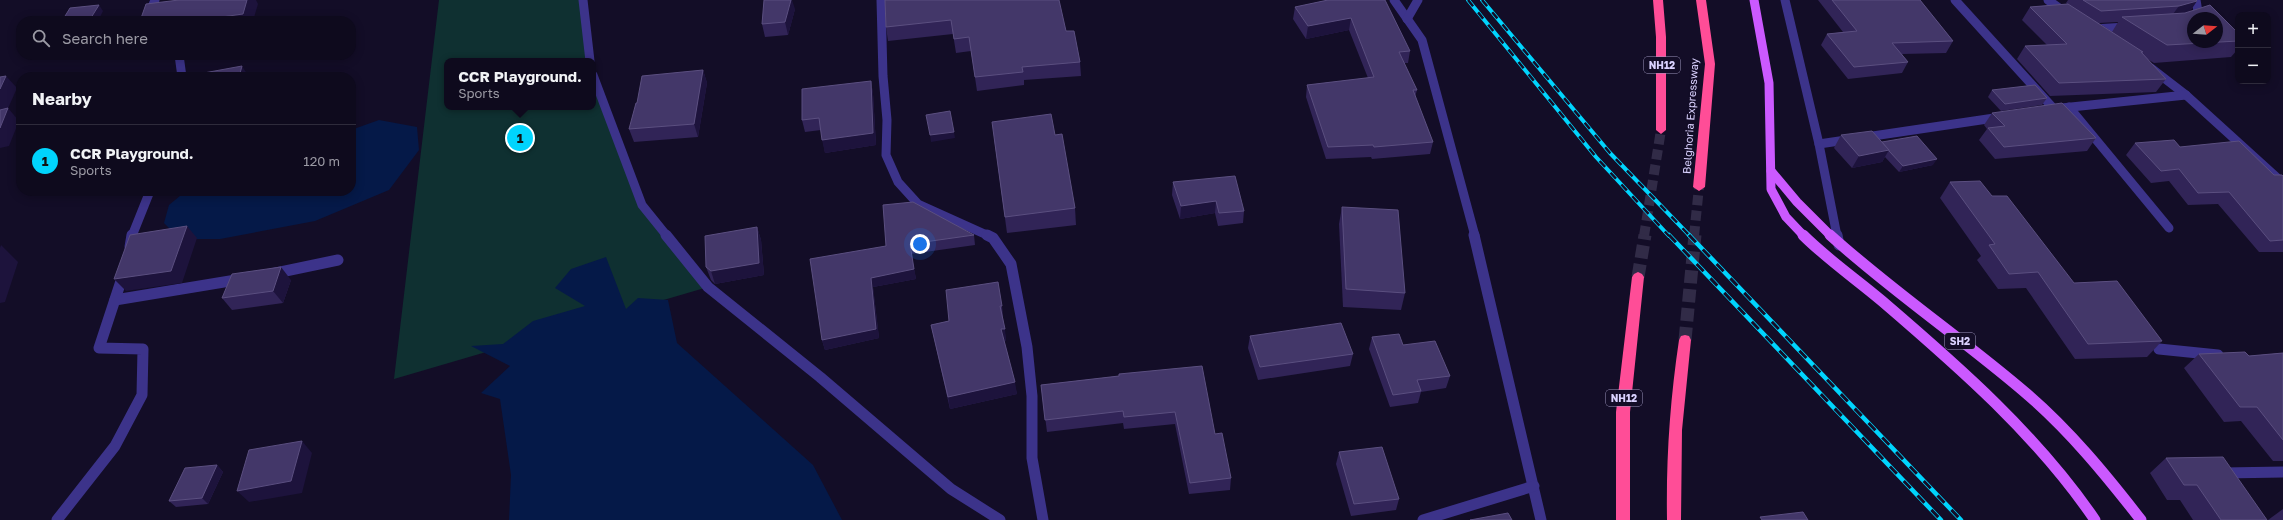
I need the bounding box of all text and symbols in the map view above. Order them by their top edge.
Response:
north arrow [2187,12,2223,48]
map controls [2235,12,2271,84]
button: + [2235,12,2271,48]
search box [16,16,356,60]
icon: search [30,27,52,49]
text: Search here [62,29,148,47]
button: − [2235,48,2271,84]
road number: NH12 [1644,57,1680,73]
popup [444,58,596,110]
street label: Belghoria Expressway [1679,58,1701,174]
text: CCR Playground. [458,67,582,85]
text: Sports [458,85,500,101]
text: Nearby [32,88,92,109]
pin: 1 [507,123,533,153]
text: CCR Playground. [70,144,194,162]
text: 1 [42,153,48,169]
text: 120 m [303,153,340,169]
text: Sports [70,162,112,178]
your location [910,234,930,254]
road number: SH2 [1945,333,1975,349]
road number: NH12 [1606,390,1642,406]

